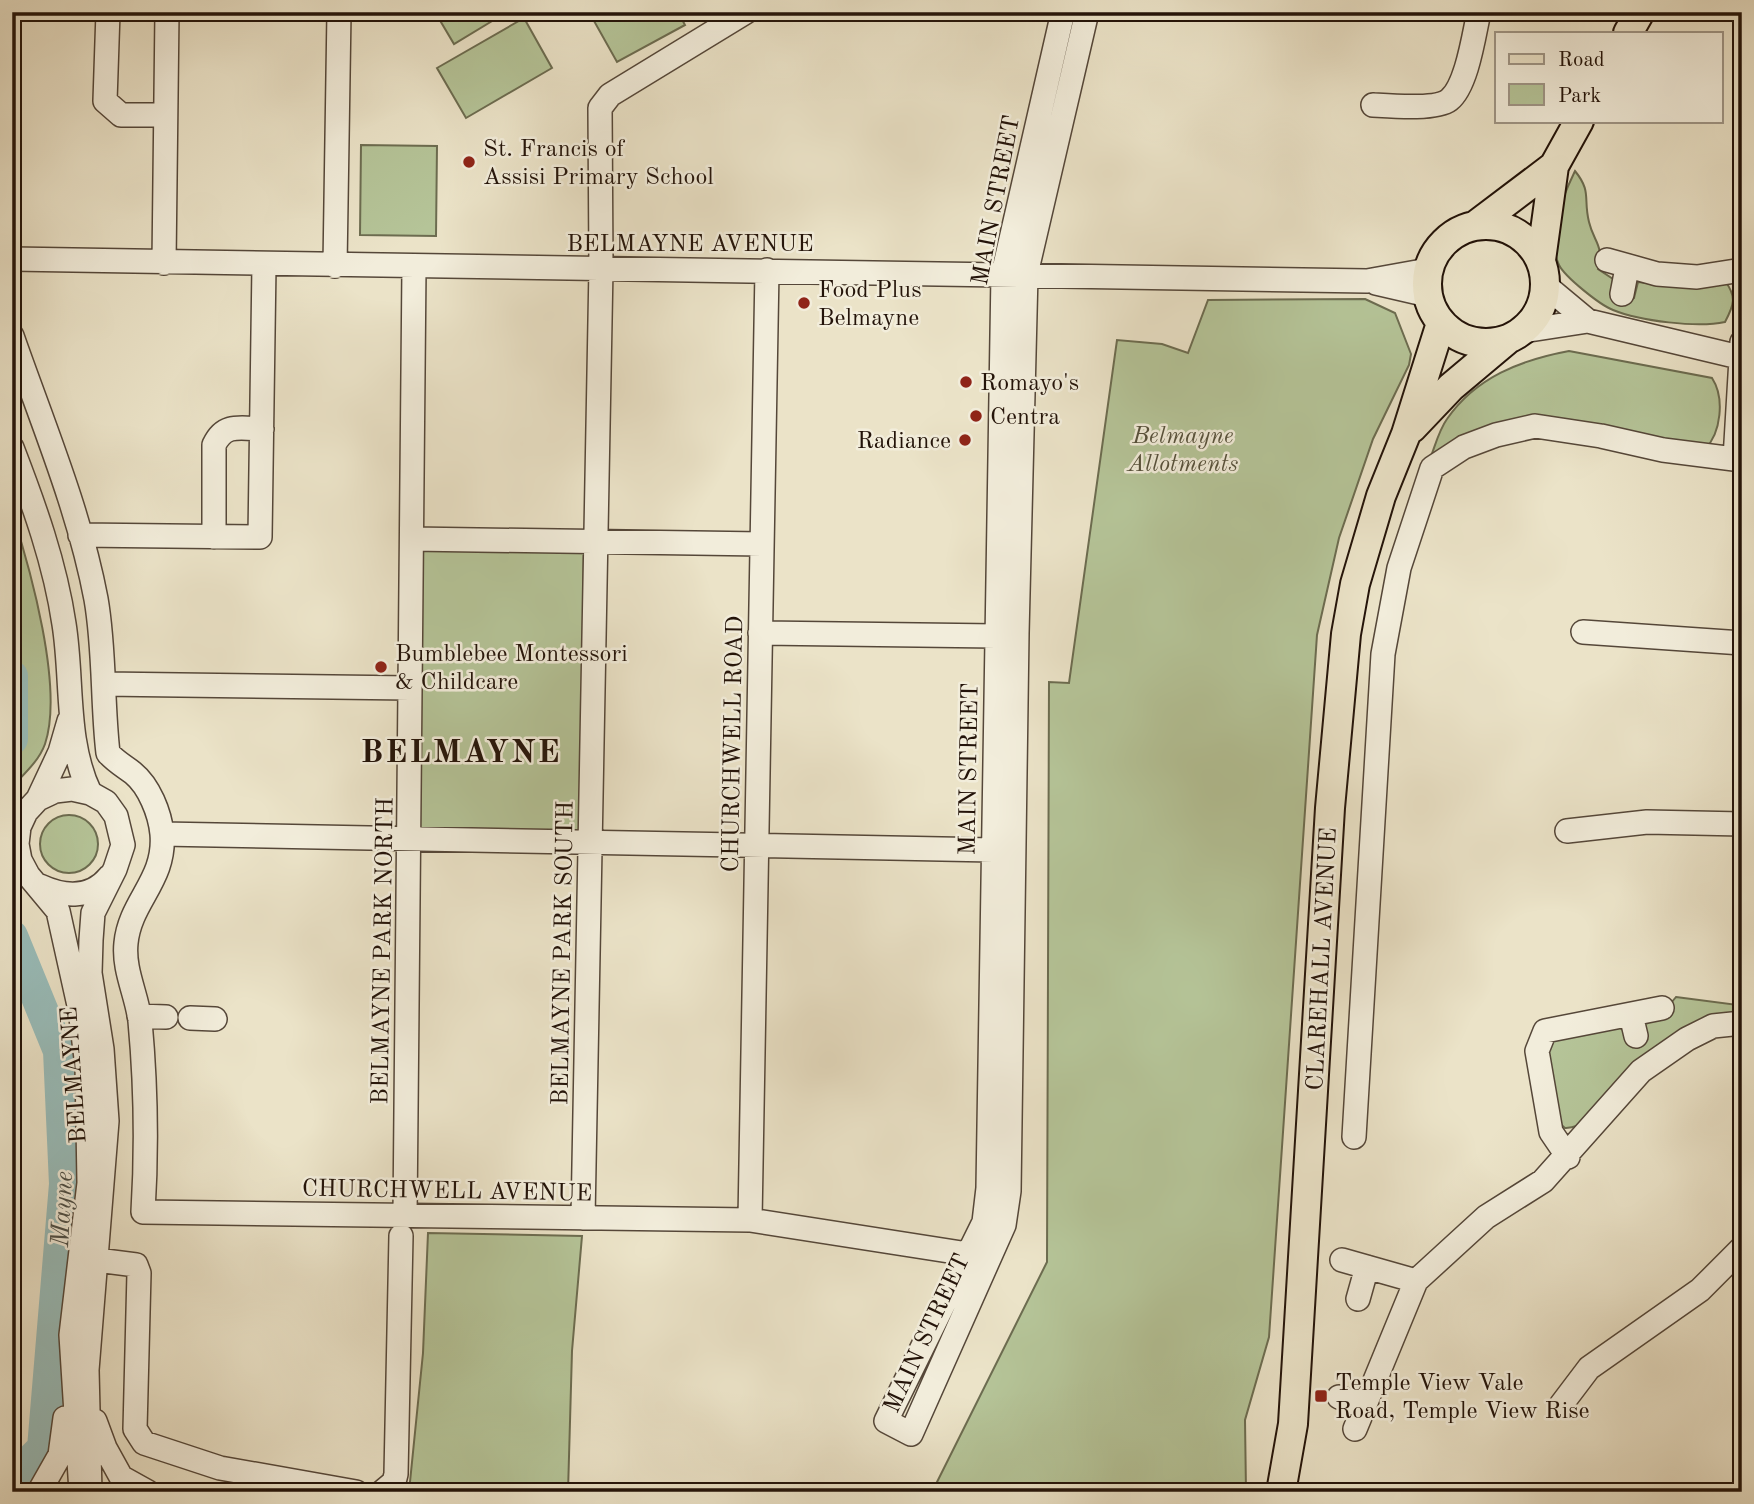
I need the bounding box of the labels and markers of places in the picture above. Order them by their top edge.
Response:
place label: St. Francis of Assisi Primary School [483,138,714,190]
marker: St. Francis of Assisi Primary School [461,154,477,170]
place label: Food Plus Belmayne [818,279,922,331]
marker: Food Plus Belmayne [796,295,812,311]
place label: Romayo's [980,372,1079,396]
marker: Romayo's [958,374,974,390]
place label: Centra [990,406,1060,430]
marker: Centra [968,408,984,424]
place label: Radiance [857,430,951,454]
marker: Radiance [957,432,973,448]
place label: Bumblebee Montessori & Childcare [395,643,628,695]
marker: Bumblebee Montessori & Childcare [373,659,389,675]
place label: Temple View Vale Road, Temple View Rise [1335,1372,1590,1424]
marker: Temple View Vale Road, Temple View Rise [1313,1388,1329,1404]

